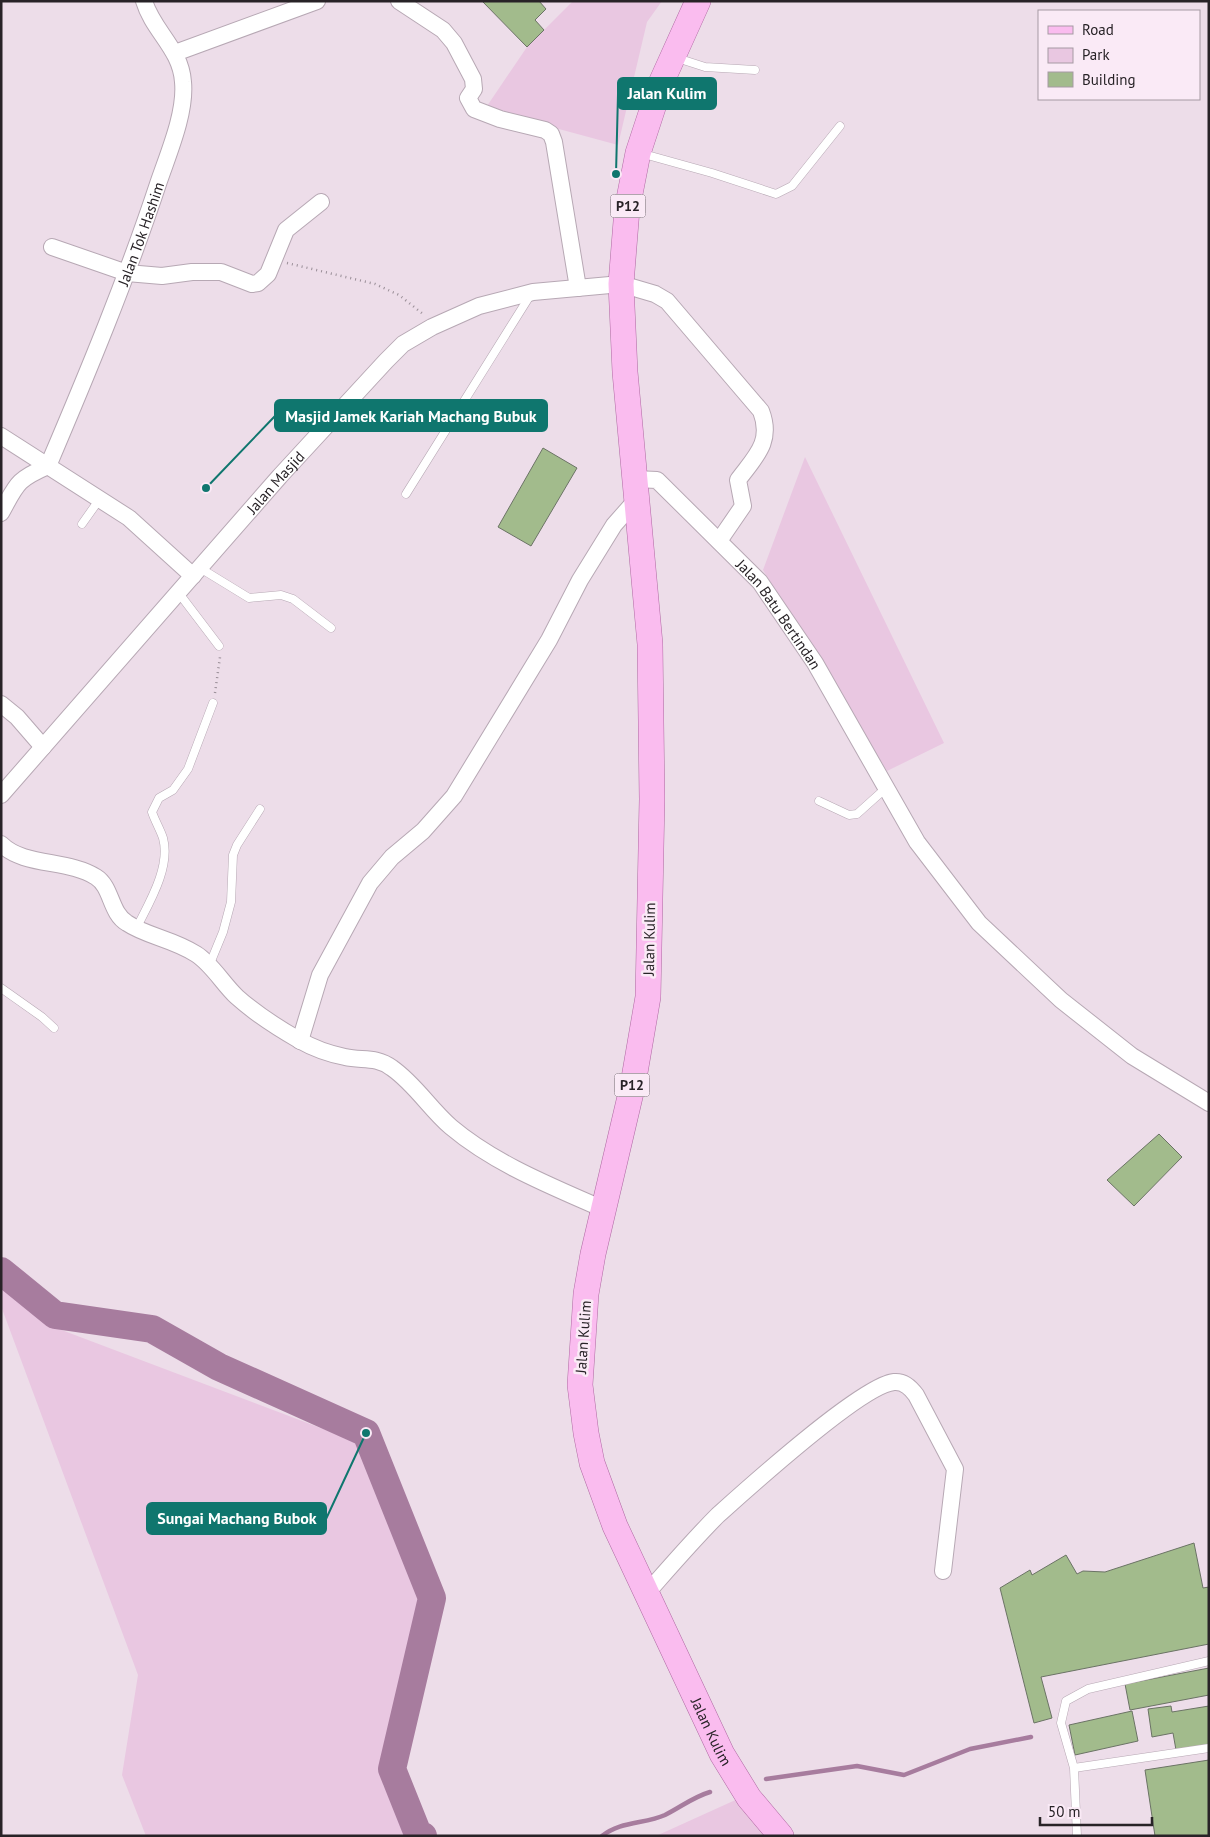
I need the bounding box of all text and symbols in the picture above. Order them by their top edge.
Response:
legend [1038,10,1200,100]
text: Road [1082,20,1114,39]
text: Park [1082,45,1110,64]
text: Building [1082,70,1136,89]
callout: Jalan Kulim [618,78,716,109]
text: Jalan Kulim [627,83,707,103]
street label: Jalan Tok Hashim [113,179,168,289]
road number: P12 [610,195,646,218]
callout: Masjid Jamek Kariah Machang Bubuk [275,400,547,431]
text: Masjid Jamek Kariah Machang Bubuk [285,406,537,426]
street label: Jalan Masjid [241,447,308,518]
street label: Jalan Batu Bertindan [732,554,826,672]
street label: Jalan Kulim [639,902,659,977]
road number: P12 [614,1074,650,1096]
street label: Jalan Kulim [571,1300,595,1375]
callout: Sungai Machang Bubok [147,1503,326,1534]
text: Sungai Machang Bubok [157,1508,317,1528]
street label: Jalan Kulim [687,1693,736,1769]
scale bar [1040,1794,1152,1826]
text: 50 m [1048,1802,1081,1821]

